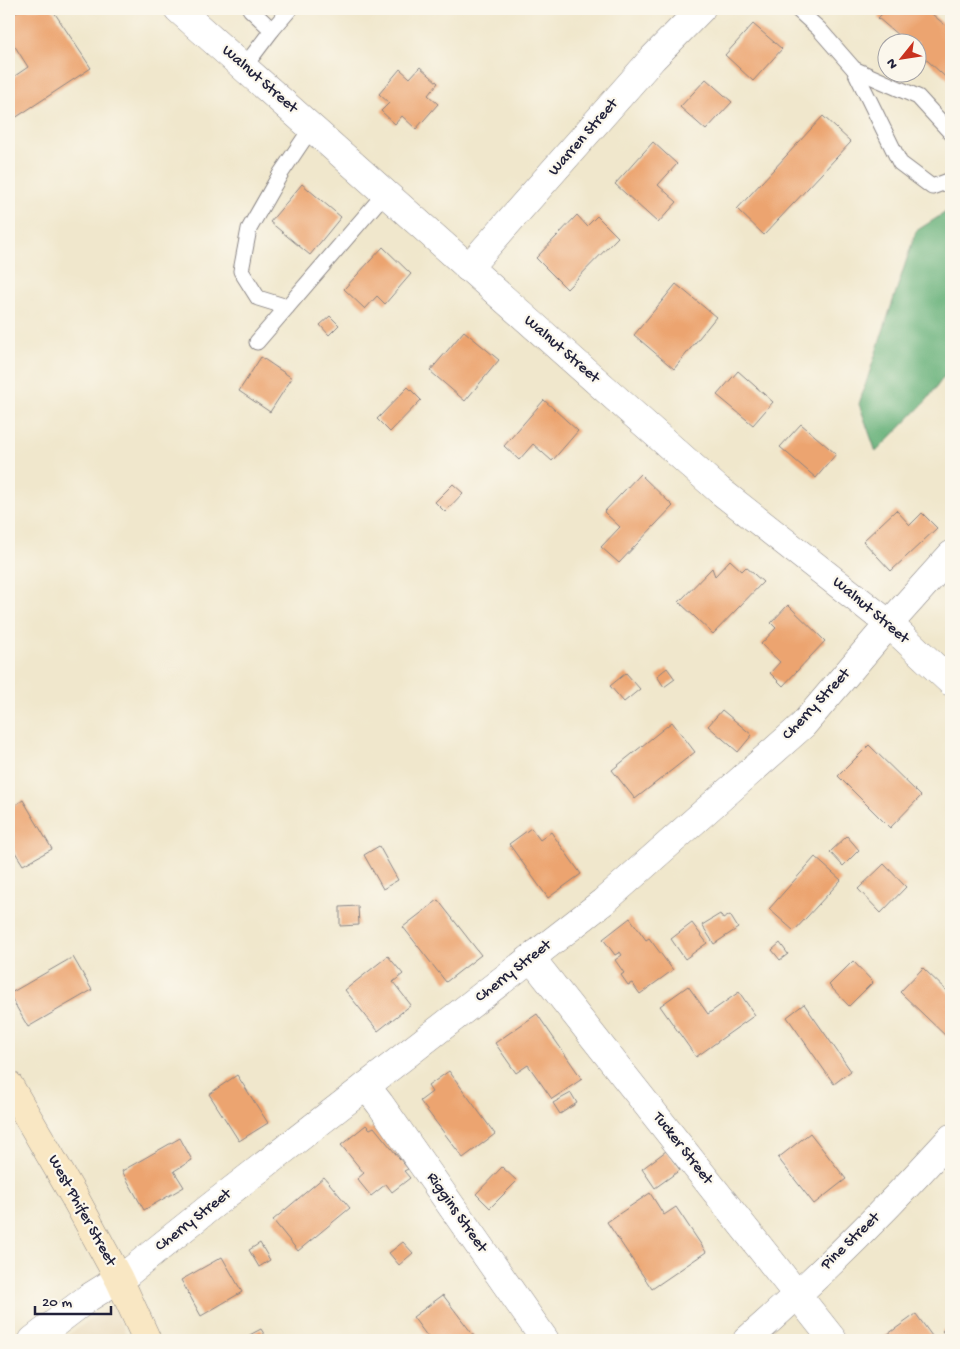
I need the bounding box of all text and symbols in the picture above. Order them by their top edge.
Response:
north arrow [878,32,928,82]
street label: Walnut Street [217,42,302,119]
text: N [883,55,903,71]
street label: Warren Street [545,94,624,181]
street label: Walnut Street [519,312,604,389]
street label: Walnut Street [828,573,913,649]
street label: Cherry Street [779,664,856,745]
street label: Cherry Street [472,936,557,1008]
street label: Tucker Street [647,1108,717,1190]
street label: West Phifer Street [43,1152,120,1271]
street label: Riggins Street [421,1169,491,1258]
street label: Cherry Street [152,1185,237,1257]
street label: Pine Street [817,1208,885,1275]
scale bar [35,1284,111,1316]
text: 20 m [42,1294,72,1312]

